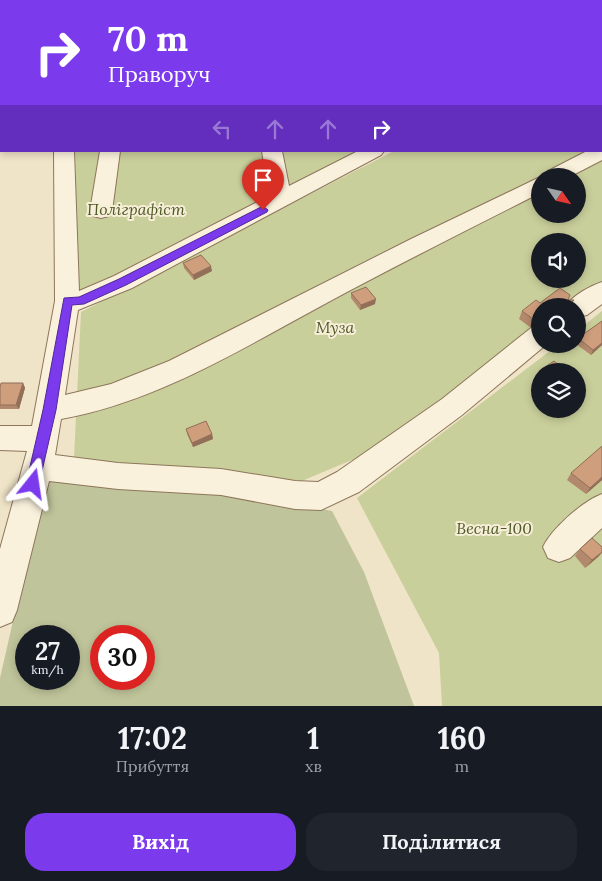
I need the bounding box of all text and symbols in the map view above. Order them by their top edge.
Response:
text: 70 m [108,16,188,61]
icon: right [25,20,90,85]
text: Праворуч [108,60,210,88]
icon: left [208,115,236,143]
icon: ahead [261,115,289,143]
icon: ahead [314,115,342,143]
icon: right [367,115,395,143]
pin [242,159,284,210]
icon: arrive [249,166,277,194]
north arrow [531,168,586,222]
map controls [531,168,586,418]
park label: Поліграфіст [87,199,185,219]
button: sound [531,233,586,288]
button: search [531,298,586,353]
park label: Муза [316,317,355,337]
button: layers [531,363,586,418]
position arrow [6,457,58,509]
park label: Весна-100 [456,518,532,538]
speed limit sign: 30 [90,625,155,690]
text: 27 [35,635,60,667]
text: km/h [31,662,64,677]
text: 17:02 [118,719,187,757]
text: 1 [307,719,320,757]
text: 160 [438,719,486,757]
text: Прибуття [116,756,189,776]
text: хв [305,756,322,776]
text: m [455,756,469,776]
button: Вихід [25,813,296,871]
button: Поділитися [306,813,577,871]

